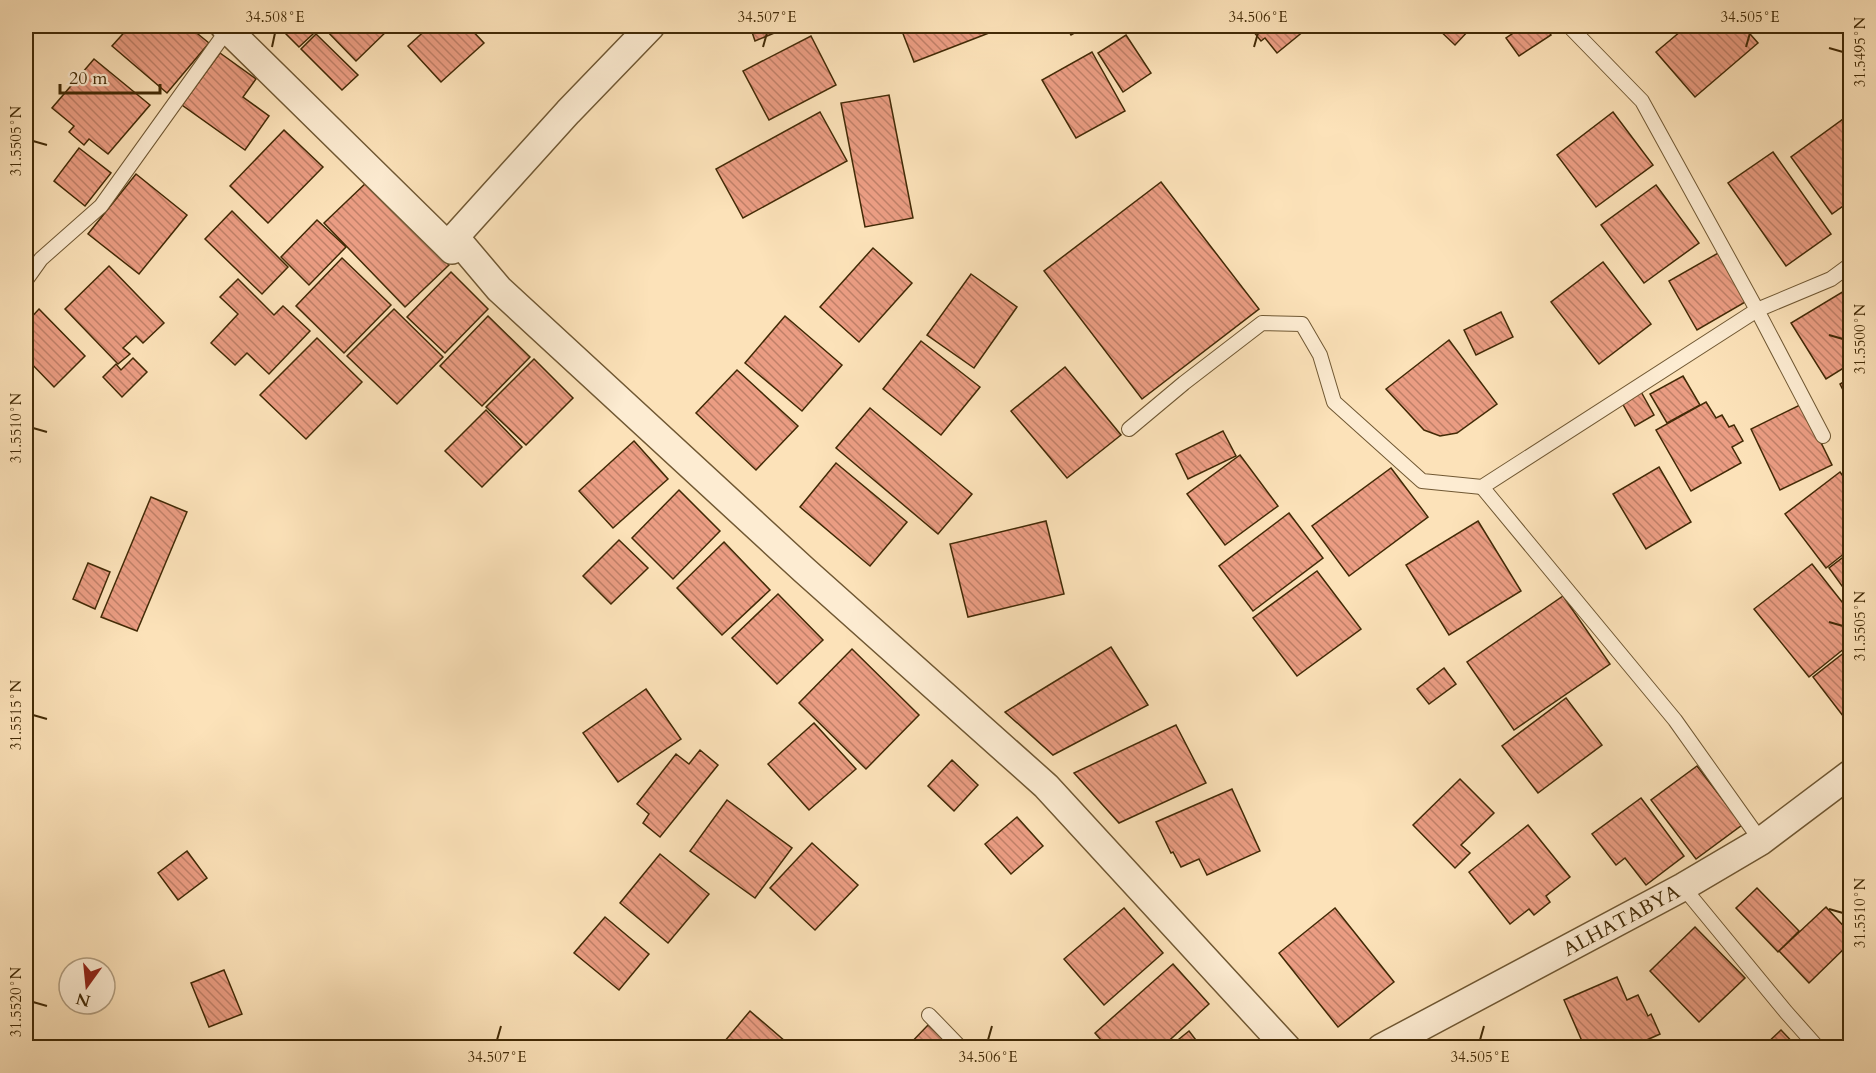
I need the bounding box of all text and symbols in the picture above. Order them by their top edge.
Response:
text: 34.508°E [245,7,305,27]
text: 34.507°E [737,7,797,27]
text: 34.506°E [1228,7,1288,27]
text: 34.505°E [1720,7,1780,27]
text: 31.5495°N [1850,17,1870,87]
scale bar [60,57,160,95]
text: 20 m [69,66,108,91]
text: 31.5505°N [6,106,26,176]
text: 31.5500°N [1850,304,1870,374]
text: 31.5510°N [6,393,26,463]
text: 31.5505°N [1850,591,1870,661]
text: 31.5515°N [6,680,26,750]
street label: ALHATABYA [1558,878,1685,963]
text: 31.5510°N [1850,878,1870,948]
north arrow [57,956,117,1016]
text: 31.5520°N [6,967,26,1037]
text: N [74,987,93,1012]
text: 34.507°E [467,1047,527,1067]
text: 34.506°E [958,1047,1018,1067]
text: 34.505°E [1450,1047,1510,1067]

